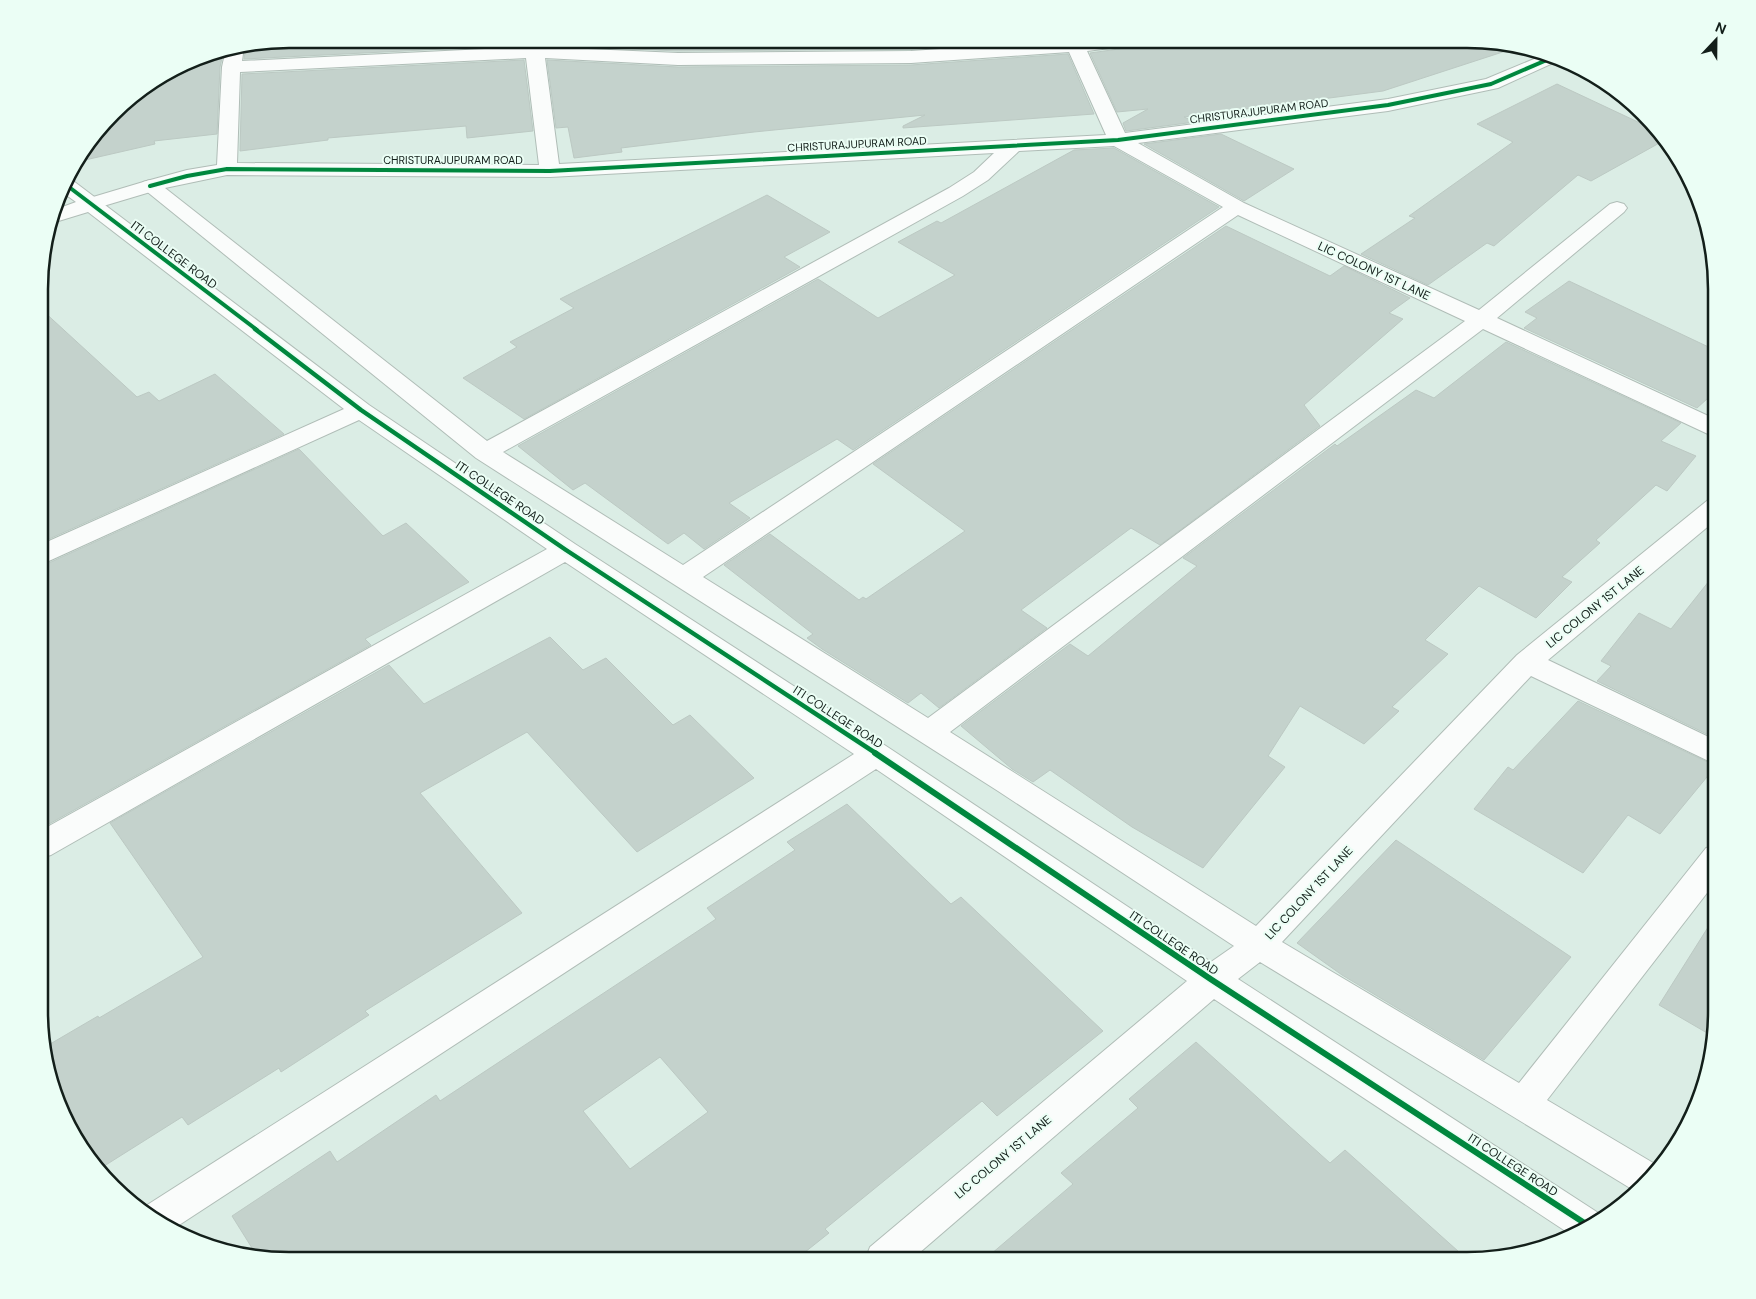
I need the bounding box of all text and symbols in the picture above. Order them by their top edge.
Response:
north arrow [1691,15,1741,65]
text: N [1713,18,1729,38]
street label: CHRISTURAJUPURAM ROAD [1189,95,1330,126]
street label: CHRISTURAJUPURAM ROAD [787,133,927,155]
street label: CHRISTURAJUPURAM ROAD [383,153,523,167]
street label: ITI COLLEGE ROAD [128,217,220,293]
street label: LIC COLONY 1ST LANE [1315,238,1433,304]
street label: ITI COLLEGE ROAD [452,457,548,529]
street label: LIC COLONY 1ST LANE [1543,562,1648,652]
street label: ITI COLLEGE ROAD [790,682,886,752]
street label: LIC COLONY 1ST LANE [1262,843,1357,943]
street label: ITI COLLEGE ROAD [1126,907,1222,979]
street label: LIC COLONY 1ST LANE [951,1112,1055,1202]
street label: ITI COLLEGE ROAD [1465,1130,1561,1200]

